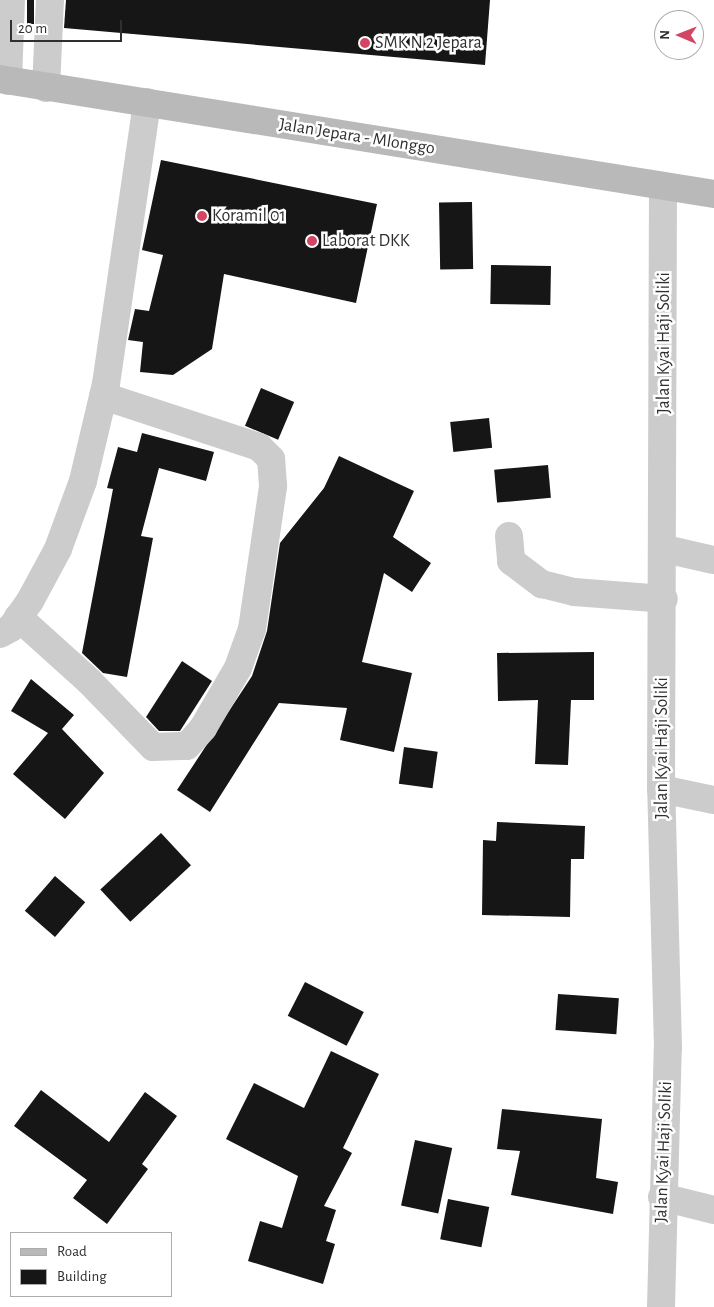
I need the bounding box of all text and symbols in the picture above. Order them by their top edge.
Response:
scale bar [12,10,125,42]
north arrow [654,10,704,60]
text: 20 m [18,21,47,36]
text: N [658,30,672,40]
place label: SMK N 2 Jepara [375,32,482,54]
marker: SMK N 2 Jepara [359,37,371,49]
street label: Jalan Jepara - Mlonggo [277,114,437,160]
place label: Koramil 01 [212,205,286,227]
marker: Koramil 01 [196,210,208,222]
place label: Laborat DKK [322,230,410,252]
marker: Laborat DKK [306,235,318,247]
street label: Jalan Kyai Haji Soliki [653,272,675,414]
street label: Jalan Kyai Haji Soliki [651,677,673,819]
street label: Jalan Kyai Haji Soliki [651,1081,677,1223]
legend [10,1232,172,1297]
text: Road [57,1244,87,1259]
text: Building [57,1269,107,1284]

